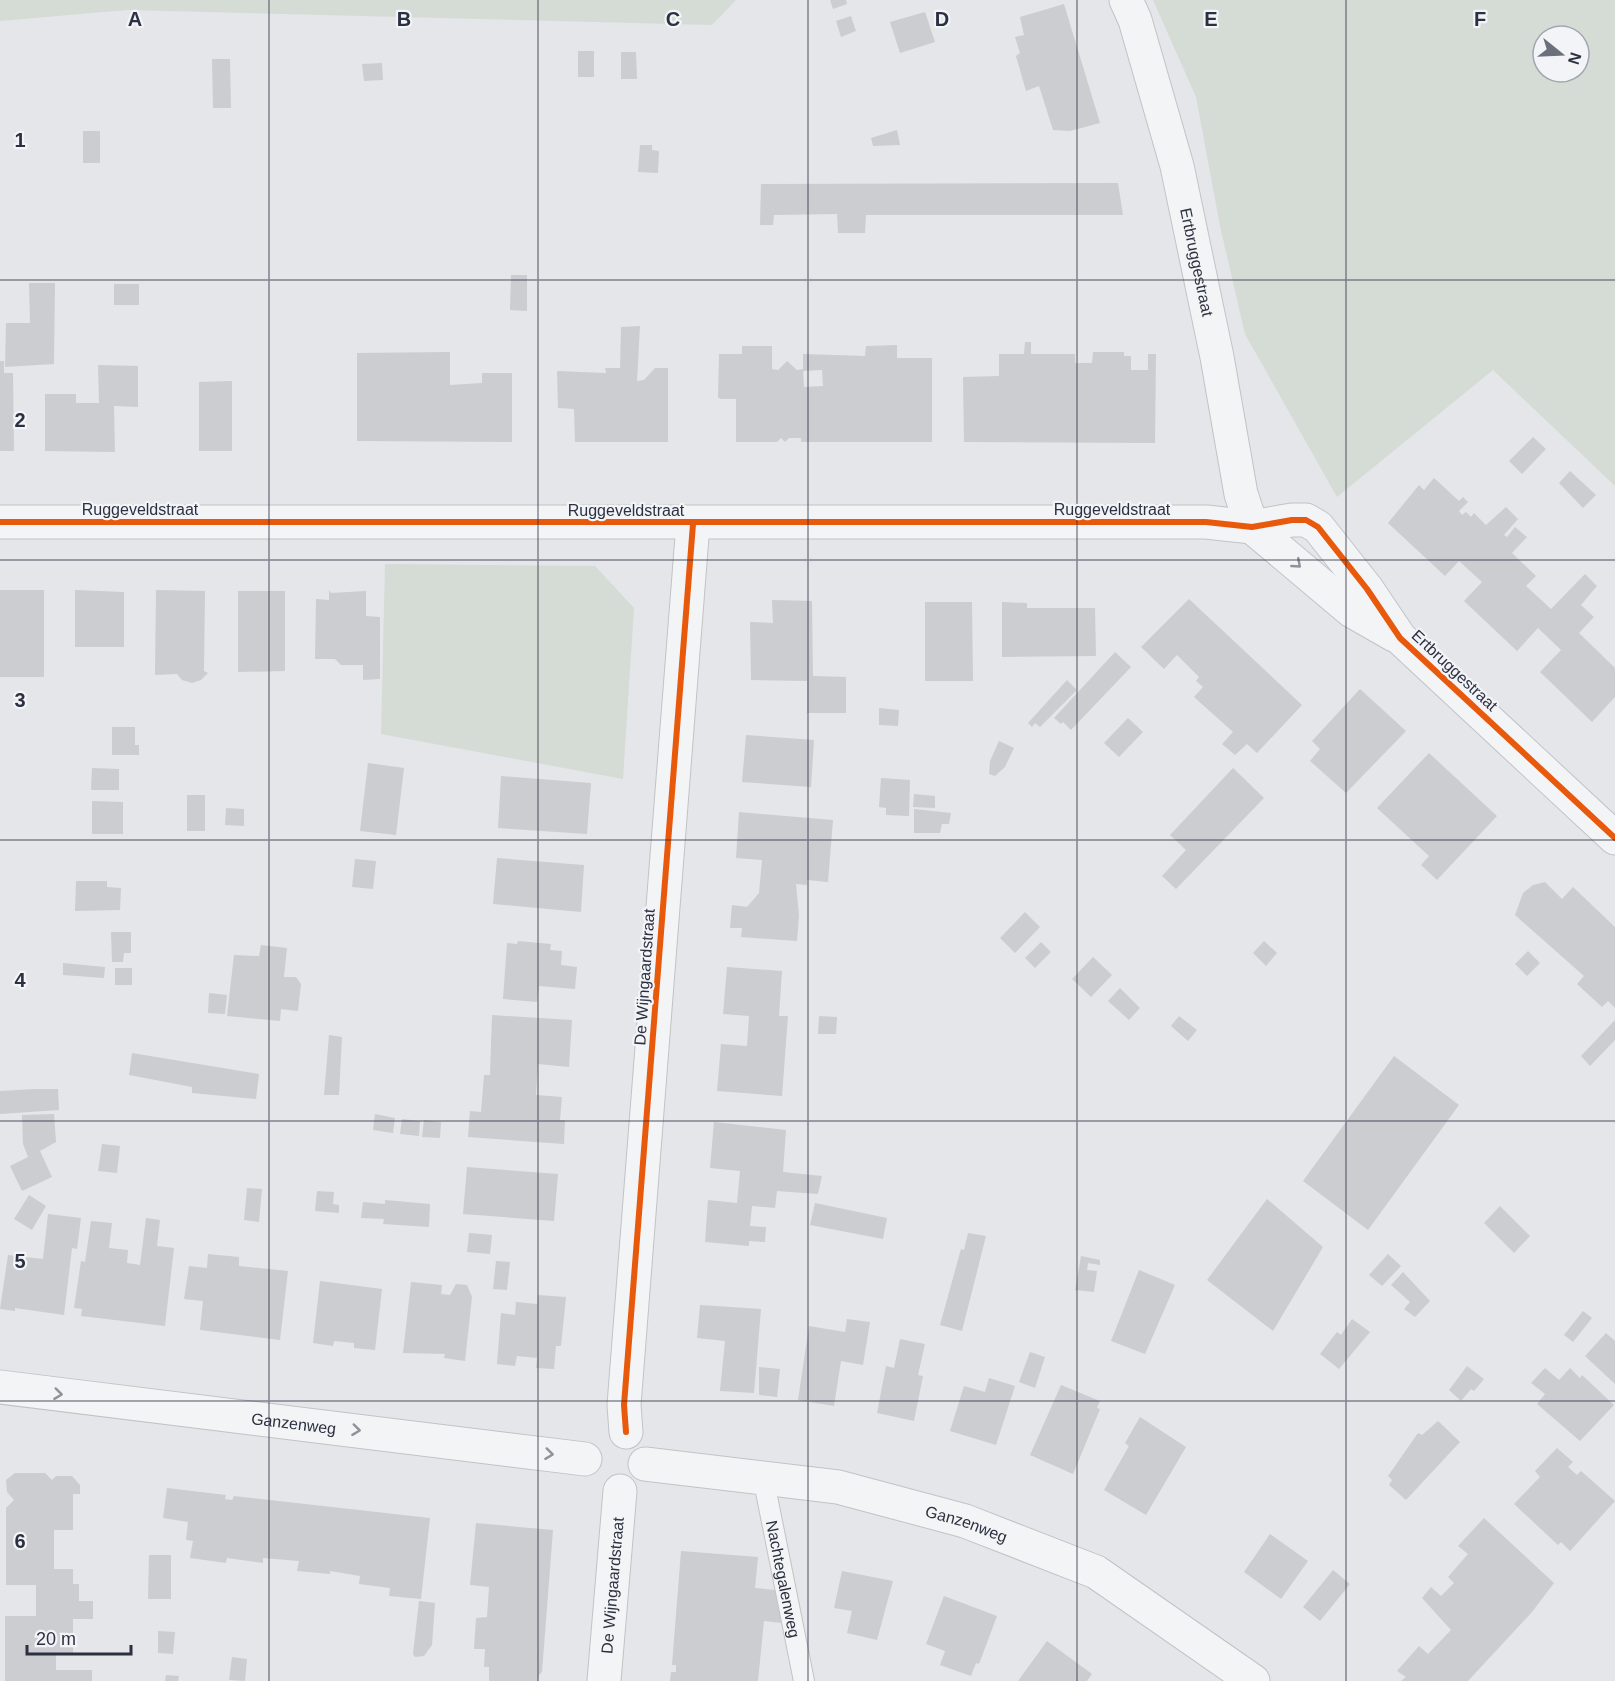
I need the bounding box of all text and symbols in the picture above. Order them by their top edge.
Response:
text: A [128,8,142,30]
text: B [397,8,411,30]
text: C [666,8,680,30]
text: D [935,8,949,30]
text: E [1204,8,1218,30]
text: F [1474,8,1486,30]
north arrow [1531,24,1591,84]
text: N [1565,50,1585,67]
text: 1 [14,129,26,151]
street label: Ertbruggestraat [1177,206,1216,318]
text: 2 [14,409,26,431]
street label: Ruggeveldstraat [82,501,199,518]
street label: Ruggeveldstraat [1054,501,1171,518]
street label: Ruggeveldstraat [568,502,685,519]
one-way arrow [1290,557,1301,568]
street label: Ertbruggestraat [1409,627,1501,715]
text: 3 [14,689,26,711]
street label: De Wijngaardstraat [631,908,658,1046]
text: 4 [14,969,26,991]
text: 5 [14,1250,26,1272]
one-way arrow [54,1388,63,1400]
street label: Ganzenweg [250,1410,337,1437]
one-way arrow [351,1423,361,1436]
one-way arrow [545,1447,554,1460]
street label: Ganzenweg [923,1503,1010,1546]
street label: De Wijngaardstraat [598,1516,627,1654]
street label: Nachtegalenweg [763,1519,803,1639]
text: 6 [14,1530,26,1552]
scale bar [27,1618,130,1656]
text: 20 m [36,1629,76,1649]

